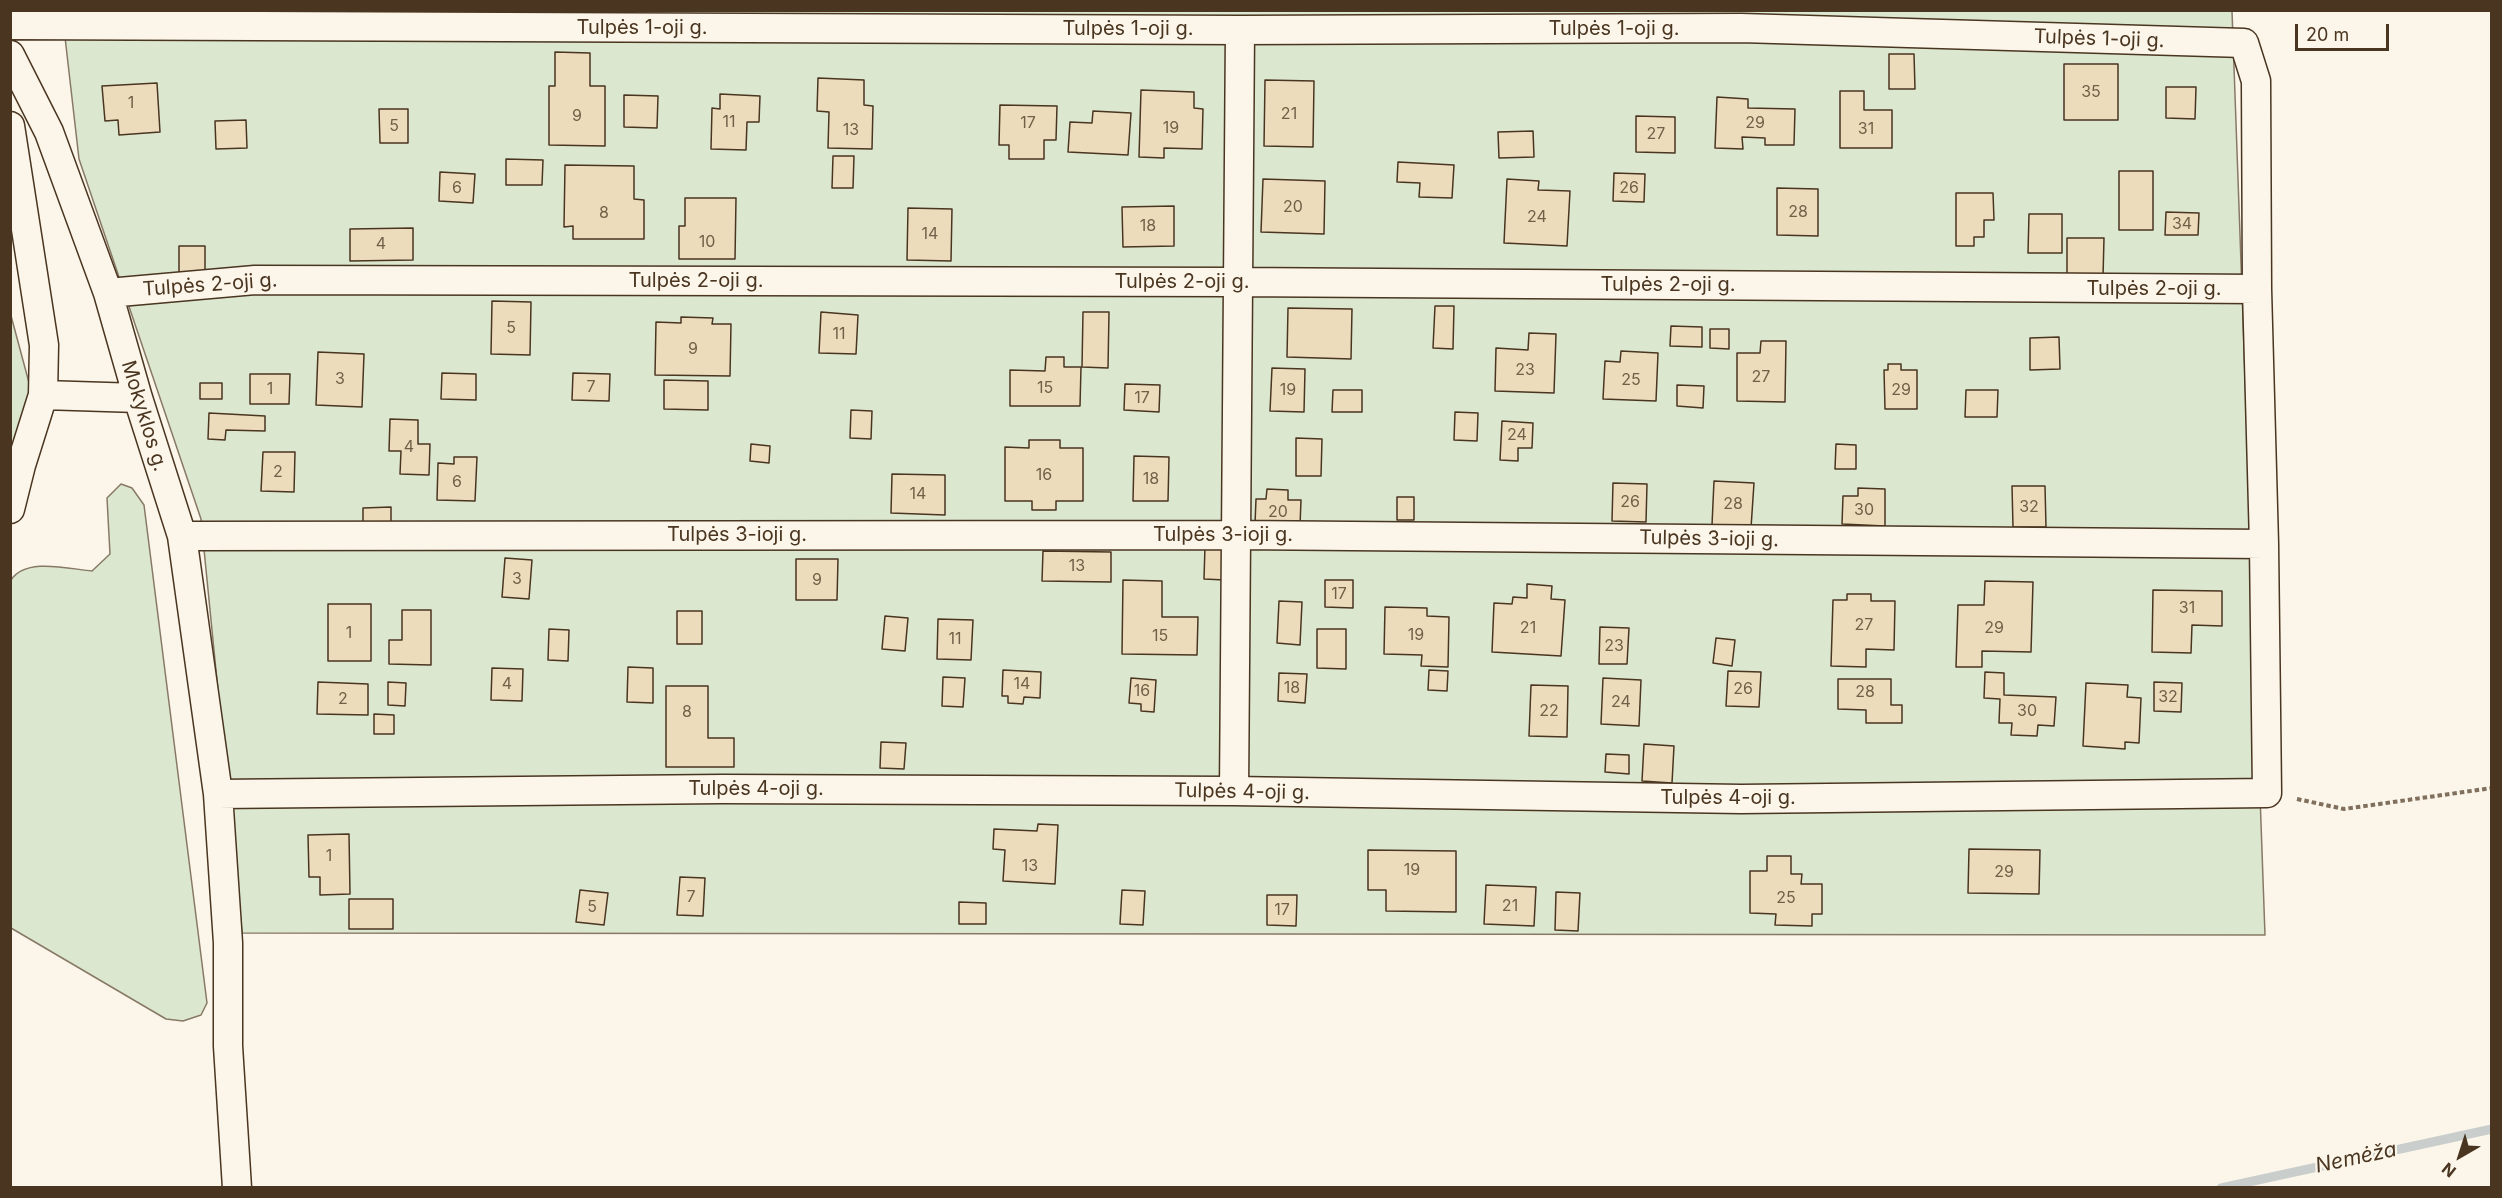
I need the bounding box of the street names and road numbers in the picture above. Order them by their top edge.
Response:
street label: Tulpės 1-oji g. [577,16,707,40]
street label: Tulpės 1-oji g. [1063,17,1193,41]
street label: Tulpės 1-oji g. [1549,17,1679,41]
street label: Tulpės 1-oji g. [2033,25,2165,53]
street label: Tulpės 2-oji g. [142,268,278,302]
street label: Tulpės 2-oji g. [629,269,763,293]
street label: Tulpės 2-oji g. [1115,270,1249,294]
street label: Tulpės 2-oji g. [1601,273,1735,297]
street label: Tulpės 2-oji g. [2087,277,2221,301]
street label: Mokyklos g. [116,358,172,474]
street label: Tulpės 3-ioji g. [667,523,807,547]
street label: Tulpės 3-ioji g. [1153,523,1293,547]
street label: Tulpės 3-ioji g. [1639,526,1779,552]
street label: Tulpės 4-oji g. [688,777,824,801]
street label: Tulpės 4-oji g. [1174,779,1310,805]
street label: Tulpės 4-oji g. [1660,786,1796,810]

